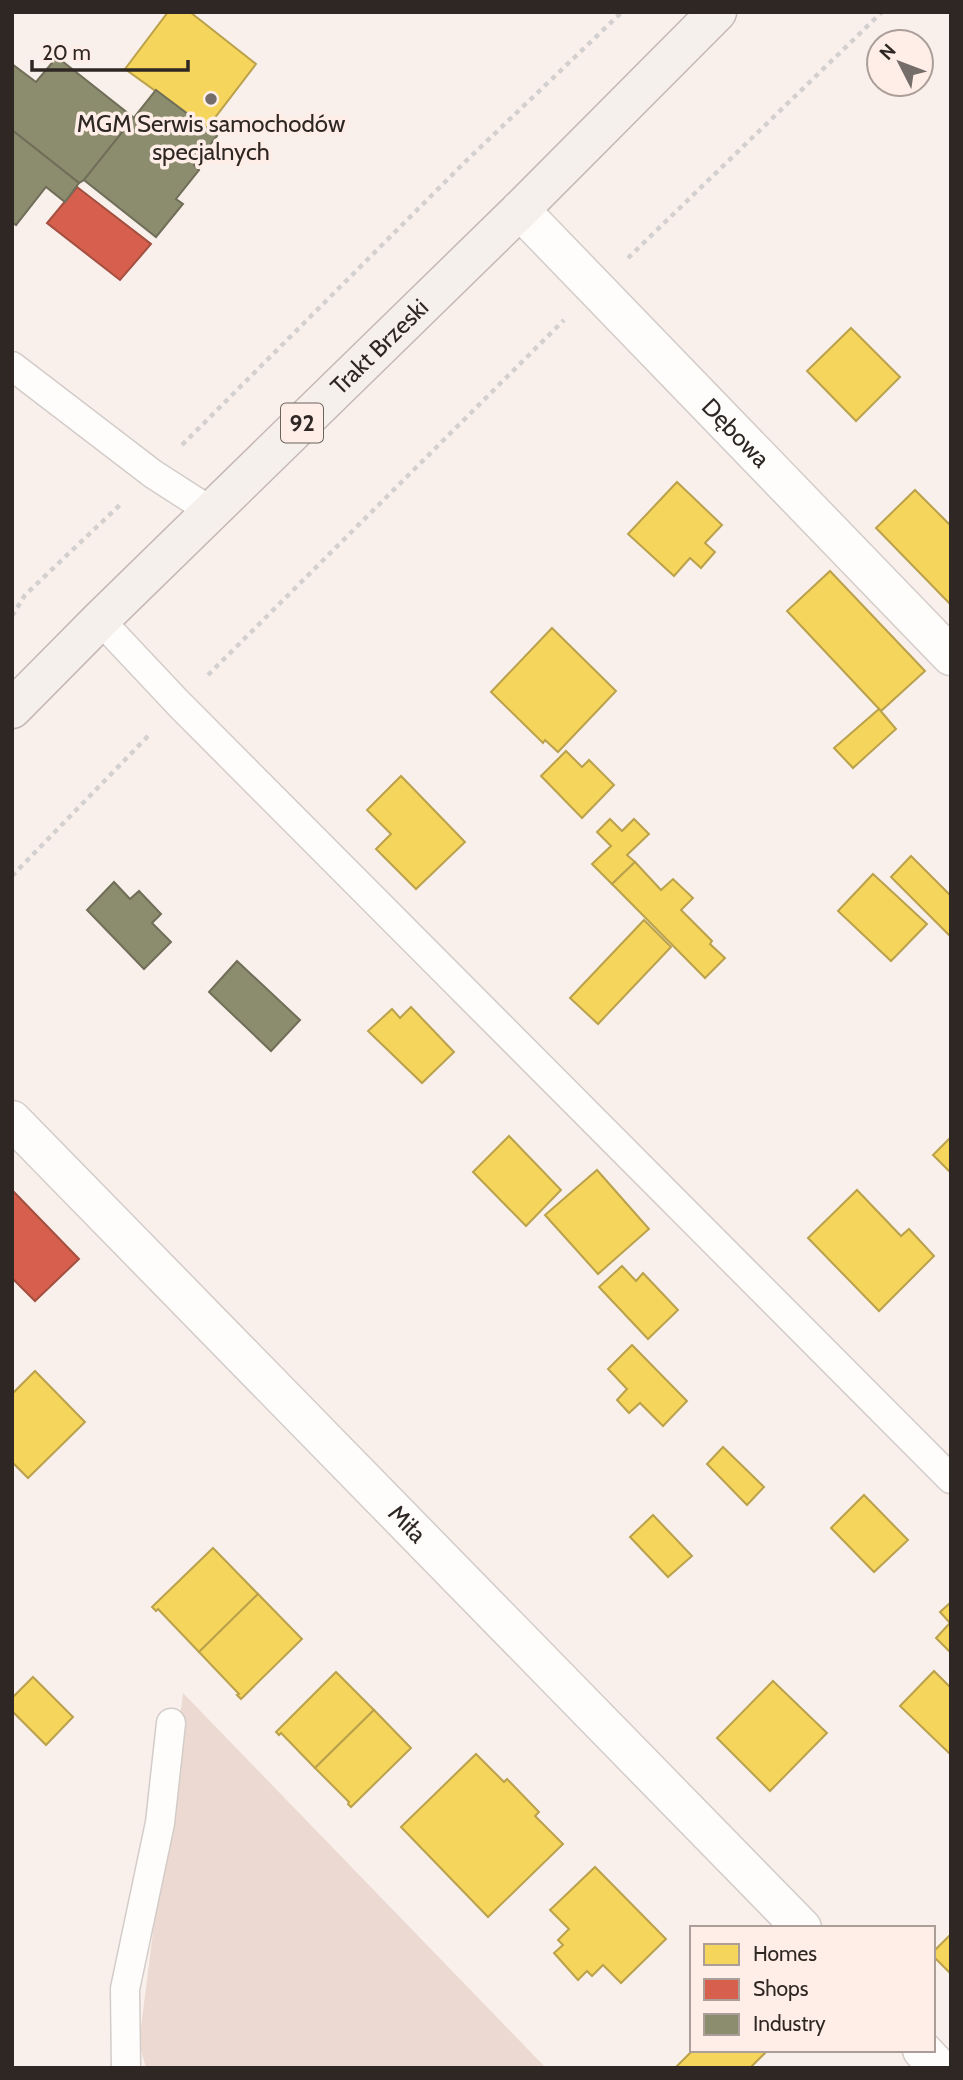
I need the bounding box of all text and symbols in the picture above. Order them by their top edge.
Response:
scale bar [32,28,187,72]
north arrow [865,28,935,98]
text: N [875,39,901,65]
text: 20 m [42,40,91,65]
marker: MGM Serwis samochodów specjalnych [203,91,219,107]
place label: MGM Serwis samochodów specjalnych [77,109,346,166]
street label: Trakt Brzeski [325,293,434,401]
street label: Dębowa [696,392,776,474]
road number: 92 [281,404,323,442]
street label: Miła [382,1499,433,1549]
legend [690,1926,935,2052]
text: Homes [753,1941,817,1966]
text: Shops [753,1976,809,2001]
text: Industry [753,2011,826,2036]

